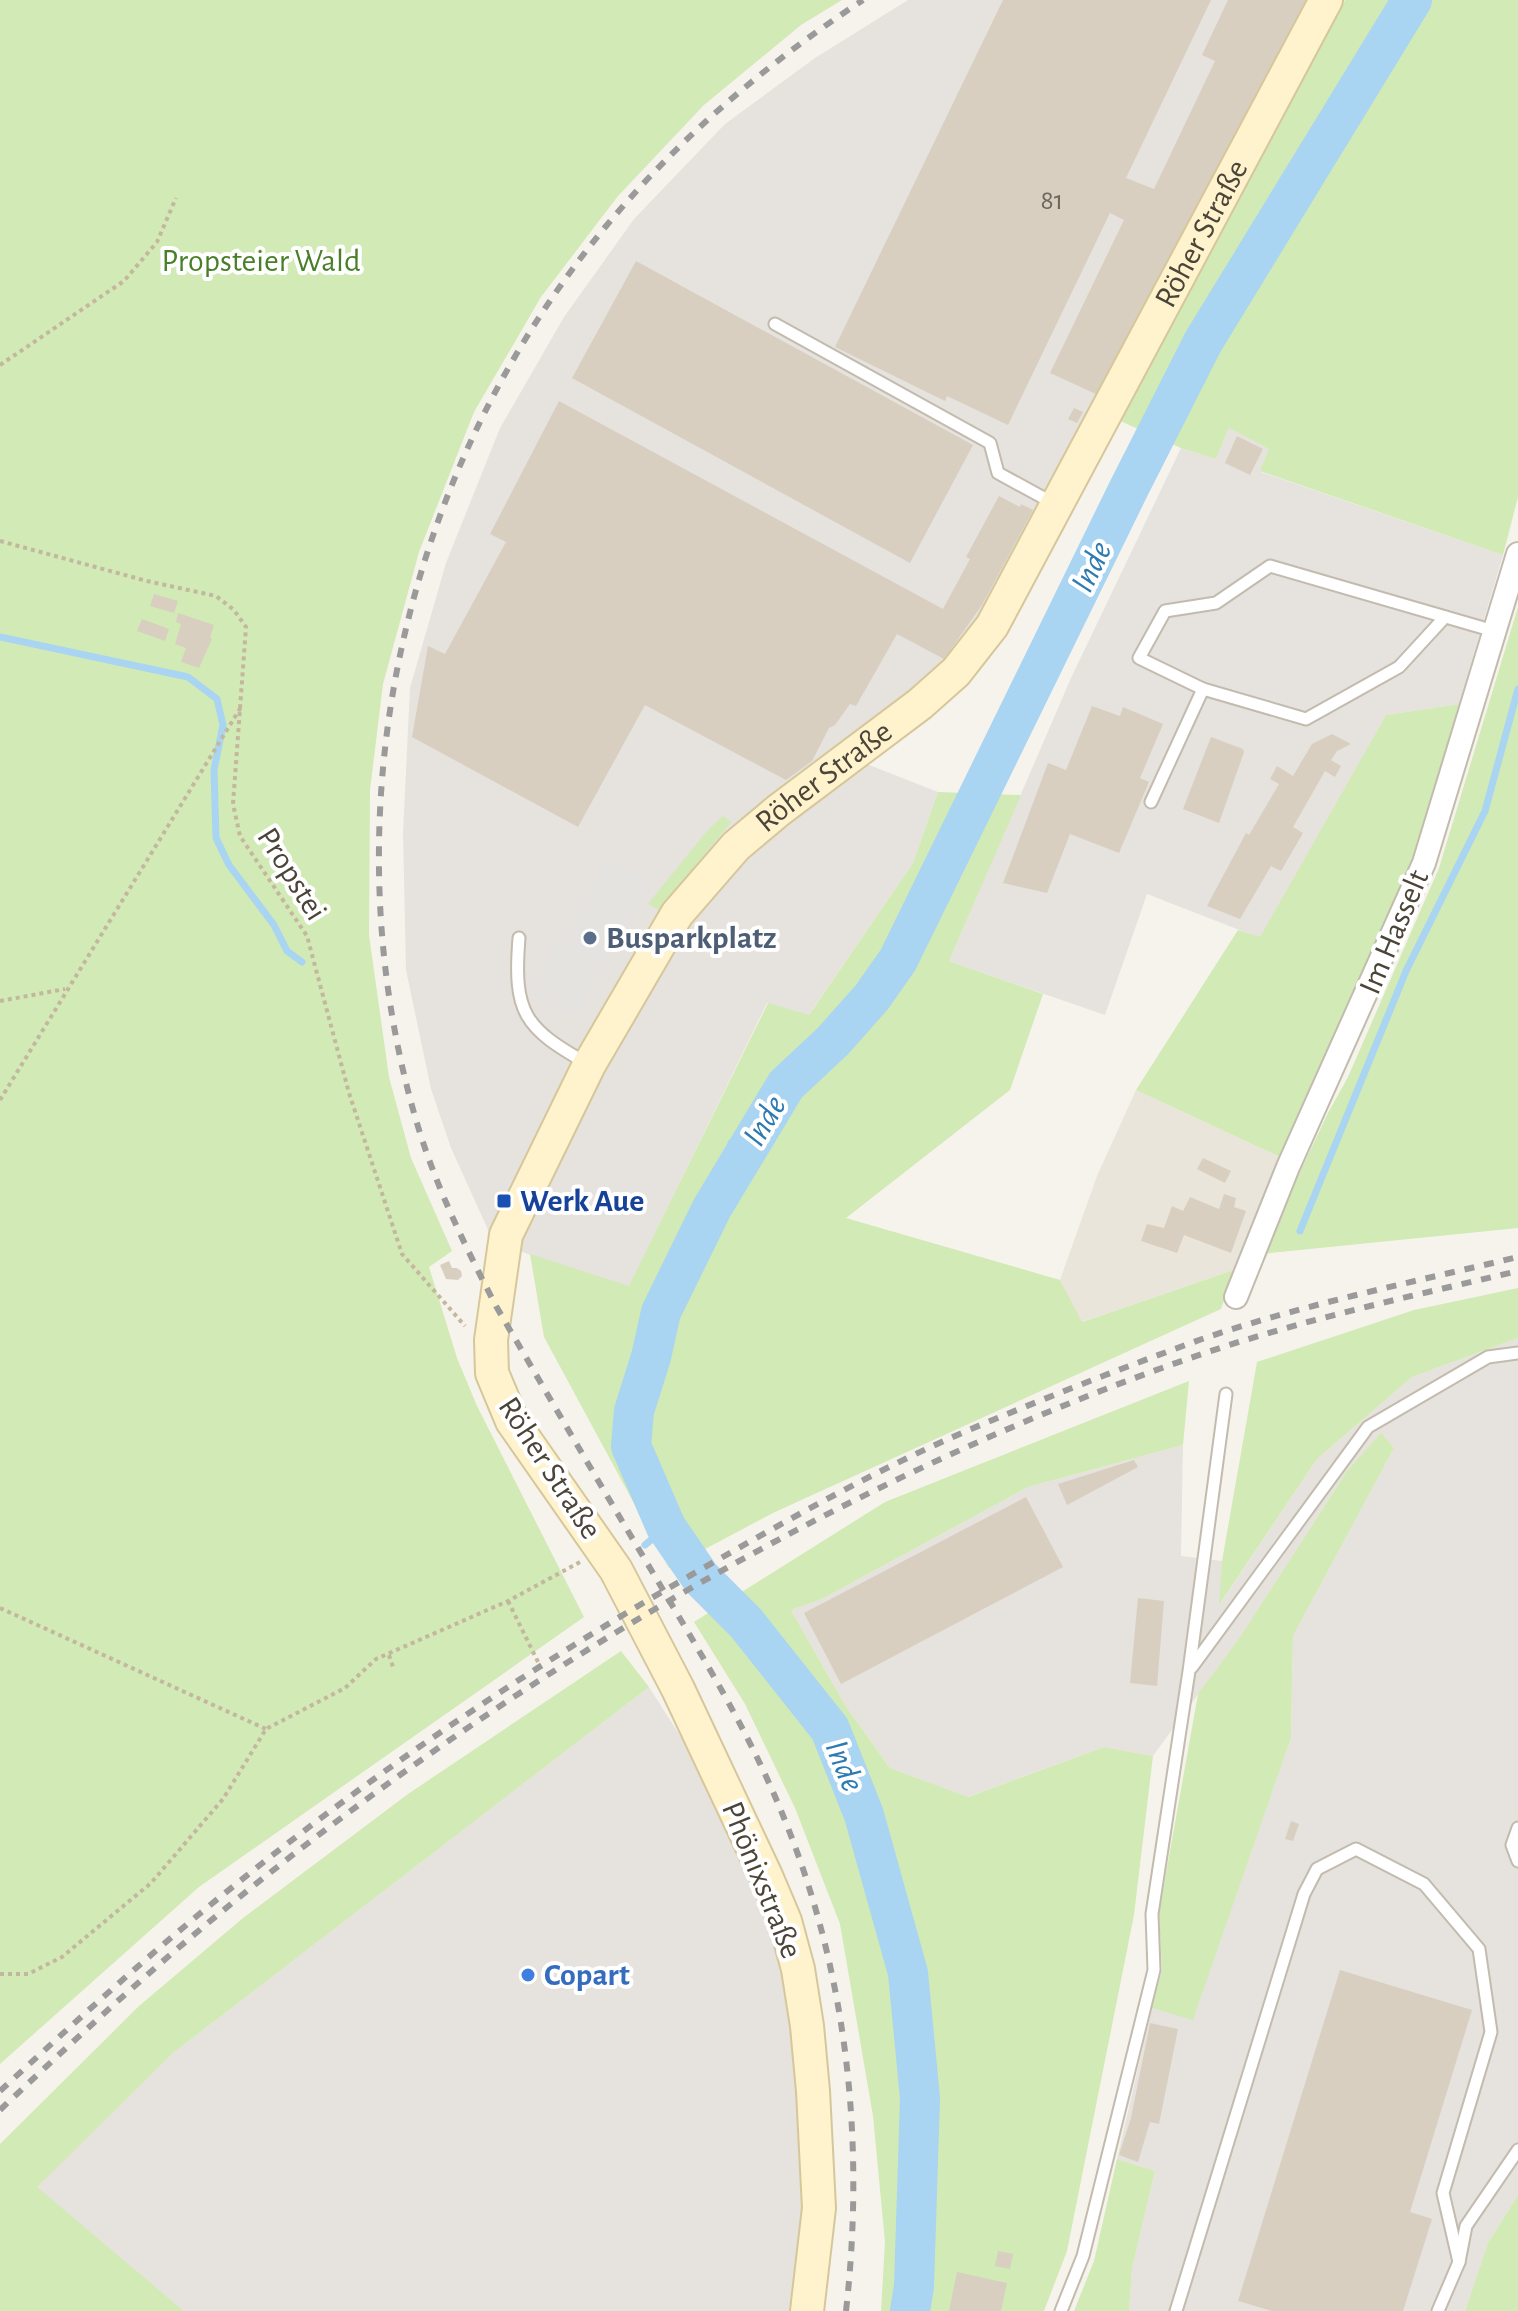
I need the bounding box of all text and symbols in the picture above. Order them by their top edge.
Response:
street label: Röher Straße [1149,154,1254,312]
house number: 81 [1041,187,1063,215]
park label: Propsteier Wald [161,245,361,277]
water label: Inde [1065,536,1119,598]
street label: Röher Straße [749,715,898,838]
street label: Propstei [251,822,333,926]
street label: Im Hasselt [1354,865,1434,999]
place label: Busparkplatz [606,922,777,954]
marker: Busparkplatz [581,929,599,947]
water label: Inde [737,1090,793,1152]
place label: Werk Aue [520,1185,644,1217]
marker: Werk Aue [495,1192,513,1210]
street label: Röher Straße [492,1391,608,1545]
water label: Inde [818,1735,870,1797]
street label: Phönixstraße [716,1797,808,1963]
place label: Copart [544,1959,630,1991]
marker: Copart [519,1966,537,1984]

